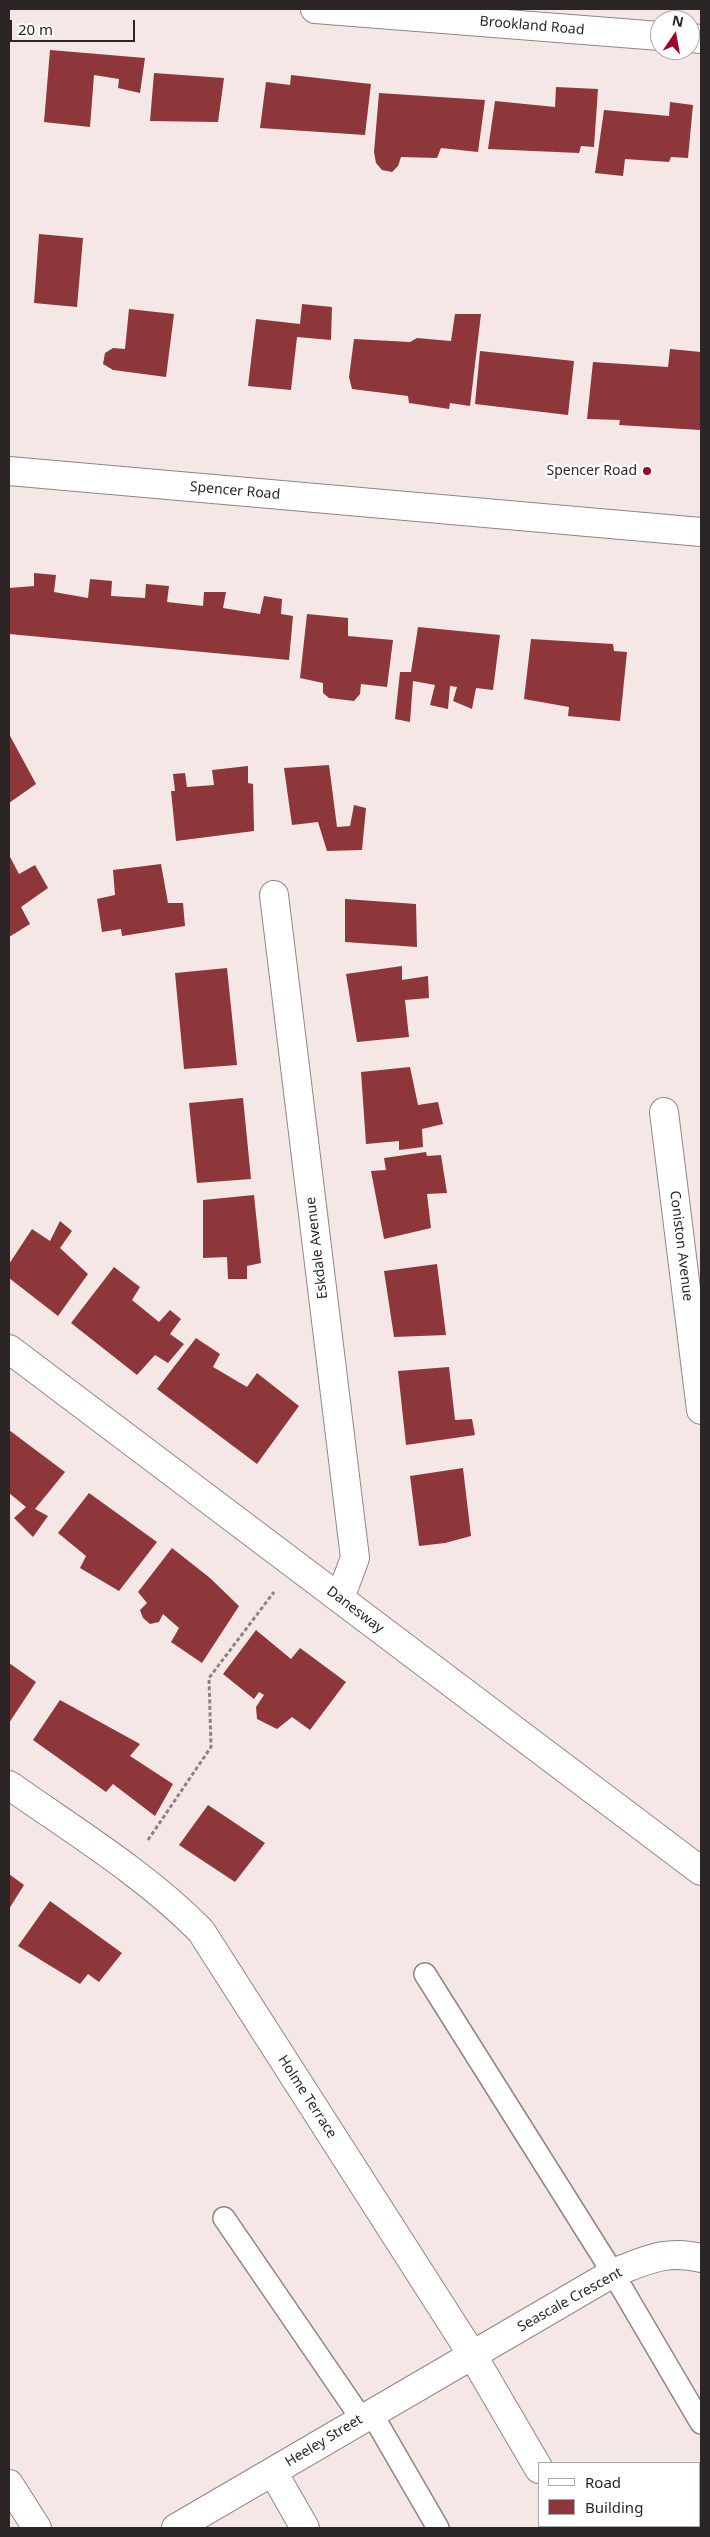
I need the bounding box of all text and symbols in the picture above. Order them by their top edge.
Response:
scale bar [12,10,138,42]
north arrow [650,10,700,60]
text: N [670,10,686,31]
street label: Brookland Road [479,13,585,39]
text: 20 m [18,19,53,39]
place label: Spencer Road [546,463,637,479]
marker: Spencer Road [641,465,653,477]
street label: Spencer Road [189,479,281,503]
street label: Coniston Avenue [666,1190,696,1302]
street label: Eskdale Avenue [302,1196,332,1300]
street label: Danesway [323,1583,387,1637]
street label: Holme Terrace [274,2052,340,2142]
street label: Seascale Crescent [515,2264,625,2336]
street label: Heeley Street [282,2411,366,2471]
legend [538,2462,700,2527]
text: Road [585,2472,621,2492]
text: Building [585,2497,643,2517]

